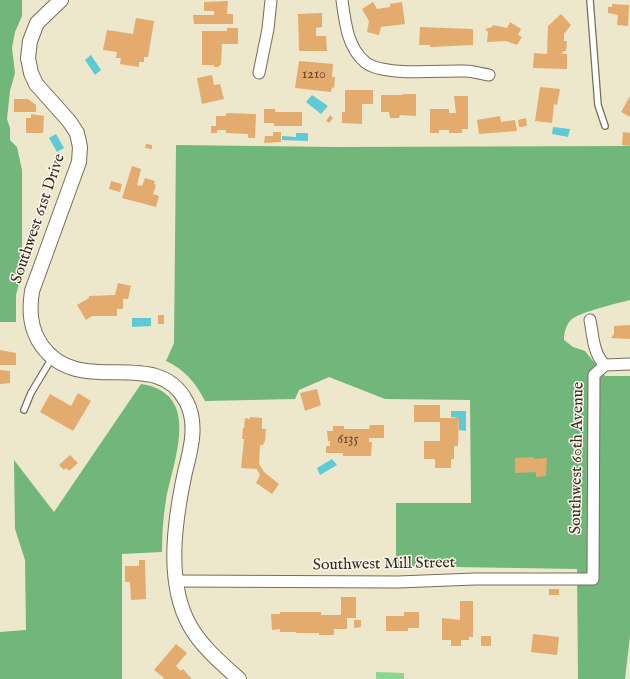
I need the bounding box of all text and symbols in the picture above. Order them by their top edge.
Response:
house number: 1210 [302,67,326,83]
street label: Southwest 61st Drive [8,152,70,286]
street label: Southwest 60th Avenue [567,382,589,534]
house number: 6135 [337,432,359,448]
street label: Southwest Mill Street [313,554,455,576]

